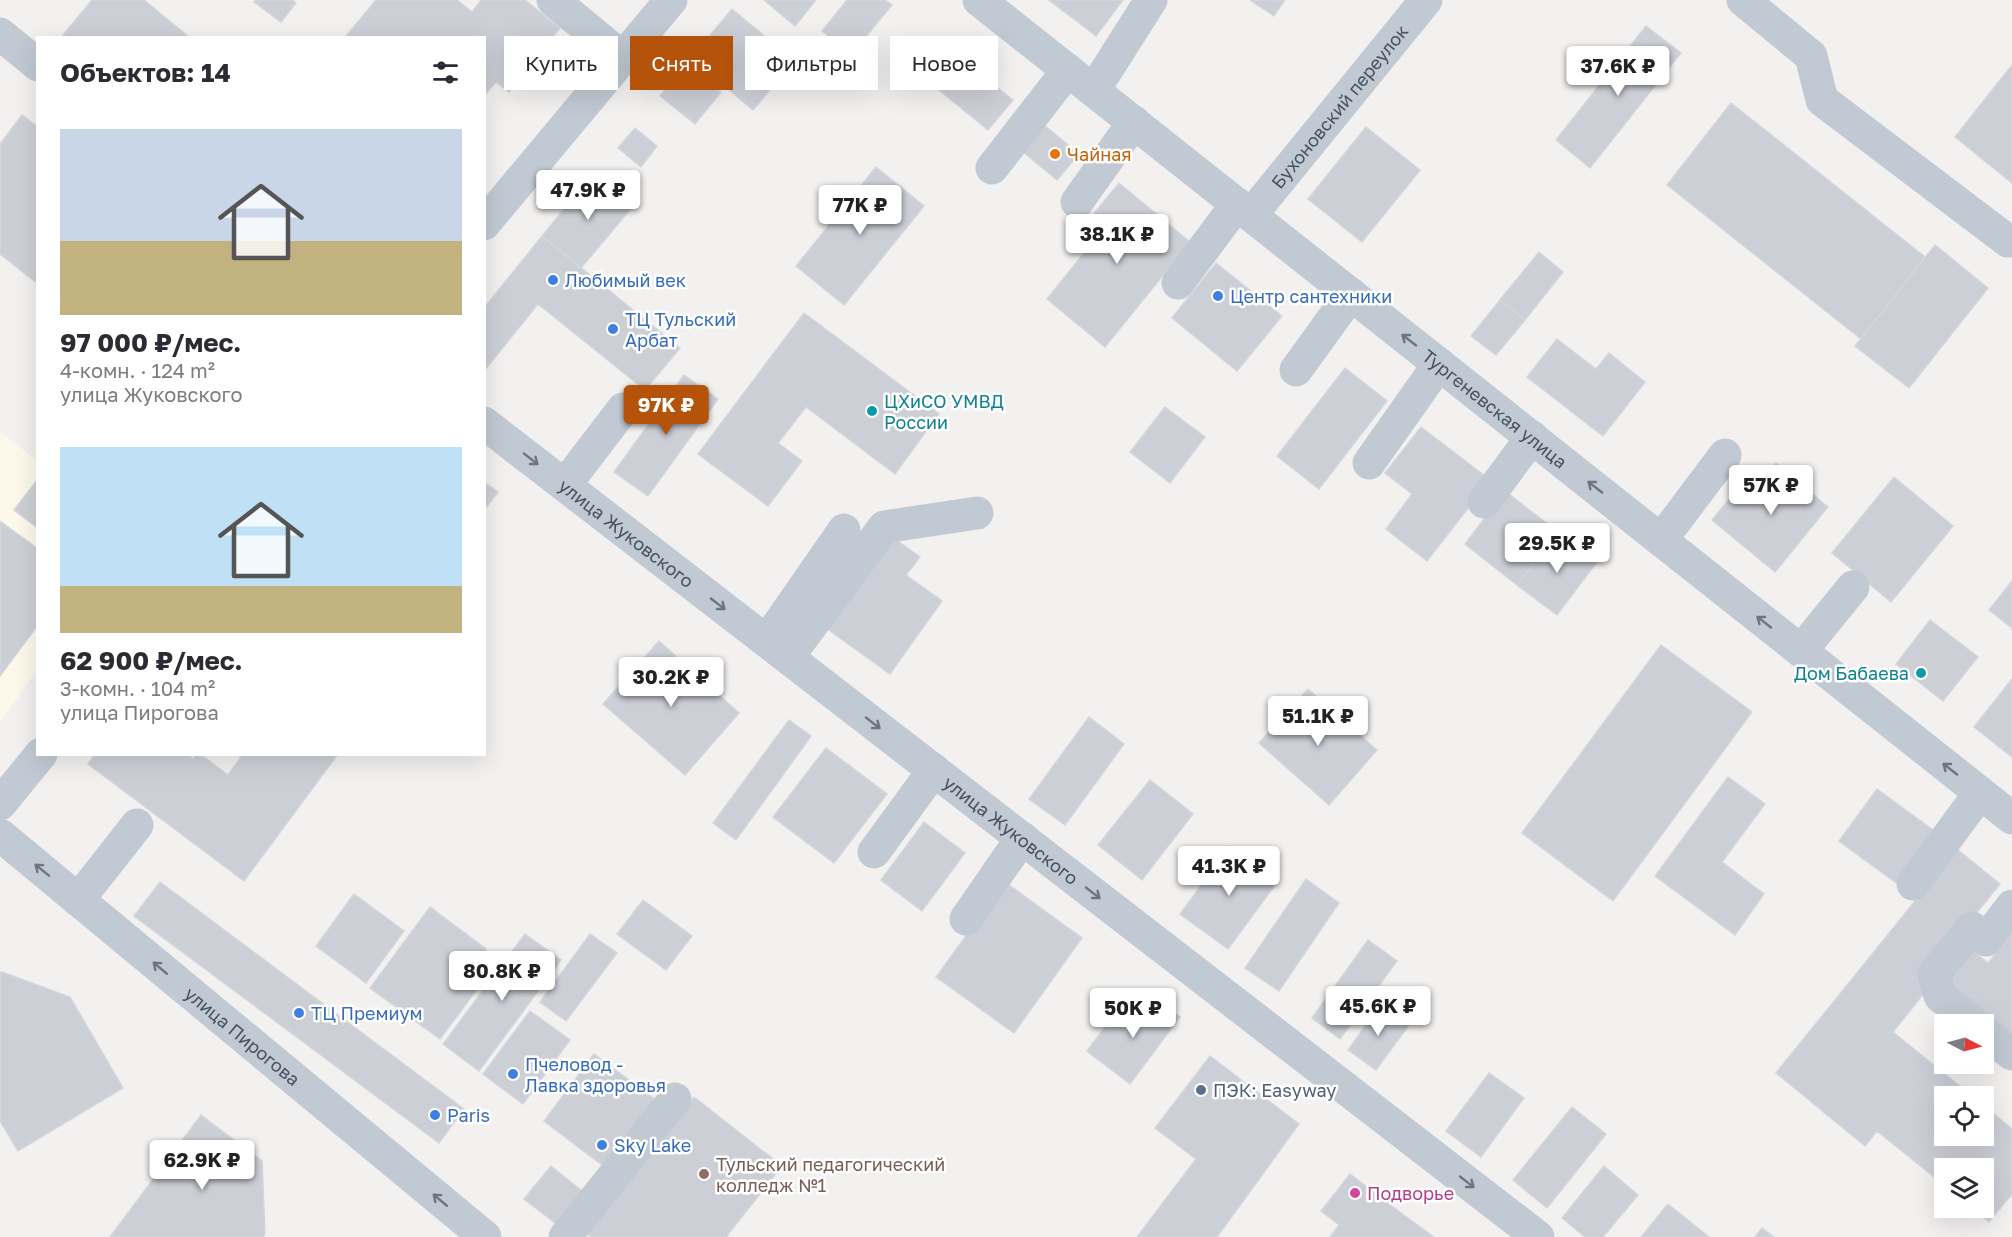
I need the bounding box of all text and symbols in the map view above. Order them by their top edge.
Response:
street label: Бухоновский переулок [1266,20,1412,193]
chip: Купить [504,36,618,90]
chip: Снять [630,36,733,90]
chip: Фильтры [745,36,878,90]
chip: Новое [890,36,998,90]
pin: 37.6K ₽ [1563,46,1673,97]
text: 37.6K ₽ [1580,53,1656,77]
icon: filters [429,56,462,89]
text: Объектов: 14 [60,57,231,88]
place label: Чайная [1067,143,1132,165]
marker: Чайная [1048,147,1062,161]
icon: home [207,168,315,276]
pin: 47.9K ₽ [533,170,643,221]
text: 47.9K ₽ [550,177,626,201]
pin: 77K ₽ [818,185,902,236]
text: 77K ₽ [833,192,887,216]
pin: 38.1K ₽ [1062,214,1172,265]
text: 38.1K ₽ [1080,221,1154,245]
place label: Любимый век [565,269,686,291]
marker: Любимый век [546,273,560,287]
place label: Центр сантехники [1230,285,1392,307]
marker: Центр сантехники [1211,289,1225,303]
place label: ТЦ Тульский Арбат [625,308,736,351]
marker: ТЦ Тульский Арбат [606,322,620,336]
text: 97 000 ₽/мес. [60,327,241,358]
one-way arrow [1401,334,1417,347]
street label: Тургеневская улица [1418,344,1572,473]
text: 4-комн. · 124 m² [60,358,215,382]
text: улица Жуковского [60,382,243,406]
pin: 97K ₽ [624,385,708,436]
place label: ЦХиСО УМВД России [884,390,1004,433]
text: 97K ₽ [638,392,694,416]
marker: ЦХиСО УМВД России [865,404,879,418]
one-way arrow [522,452,538,465]
pin: 57K ₽ [1729,465,1813,516]
text: 57K ₽ [1743,472,1799,496]
street label: улица Жуковского [555,474,698,592]
one-way arrow [1587,481,1603,494]
icon: home [207,486,315,594]
pin: 29.5K ₽ [1502,523,1612,574]
text: 29.5K ₽ [1519,530,1595,554]
one-way arrow [710,597,726,610]
one-way arrow [1756,615,1772,628]
text: 62 900 ₽/мес. [60,645,243,676]
pin: 30.2K ₽ [616,657,726,708]
place label: Дом Бабаева [1794,662,1909,684]
text: 30.2K ₽ [633,664,709,688]
marker: Дом Бабаева [1914,666,1928,680]
text: 3-комн. · 104 m² [60,676,215,700]
pin: 51.1K ₽ [1263,696,1373,747]
text: улица Пирогова [60,700,219,724]
text: 51.1K ₽ [1282,703,1354,727]
one-way arrow [864,716,880,729]
one-way arrow [1942,762,1958,775]
street label: улица Жуковского [939,771,1083,889]
pin: 41.3K ₽ [1174,846,1284,897]
text: 41.3K ₽ [1192,853,1266,877]
one-way arrow [34,864,50,877]
one-way arrow [1085,887,1101,900]
pin: 80.8K ₽ [447,951,557,1002]
text: 80.8K ₽ [463,958,541,982]
one-way arrow [153,961,168,975]
street label: улица Пирогова [180,982,305,1090]
pin: 45.6K ₽ [1323,986,1433,1037]
pin: 50K ₽ [1091,988,1175,1039]
text: 45.6K ₽ [1340,993,1416,1017]
text: 50K ₽ [1104,995,1162,1019]
place label: ТЦ Премиум [311,1002,422,1024]
marker: ТЦ Премиум [292,1006,306,1020]
north arrow [1934,1014,1994,1074]
map controls [1934,1014,1994,1218]
place label: Пчеловод - Лавка здоровья [525,1053,666,1096]
marker: Пчеловод - Лавка здоровья [506,1067,520,1081]
place label: ПЭК: Easyway [1213,1079,1336,1101]
marker: ПЭК: Easyway [1194,1083,1208,1097]
button: locate [1934,1086,1994,1146]
place label: Paris [447,1104,490,1126]
marker: Paris [428,1108,442,1122]
place label: Sky Lake [614,1134,691,1156]
marker: Sky Lake [595,1138,609,1152]
pin: 62.9K ₽ [147,1140,257,1191]
text: 62.9K ₽ [164,1147,241,1171]
place label: Тульский педагогический колледж №1 [716,1153,945,1196]
button: layers [1934,1158,1994,1218]
marker: Тульский педагогический колледж №1 [697,1167,711,1181]
one-way arrow [1459,1176,1475,1188]
place label: Подворье [1367,1182,1454,1204]
marker: Подворье [1348,1186,1362,1200]
one-way arrow [432,1193,448,1206]

